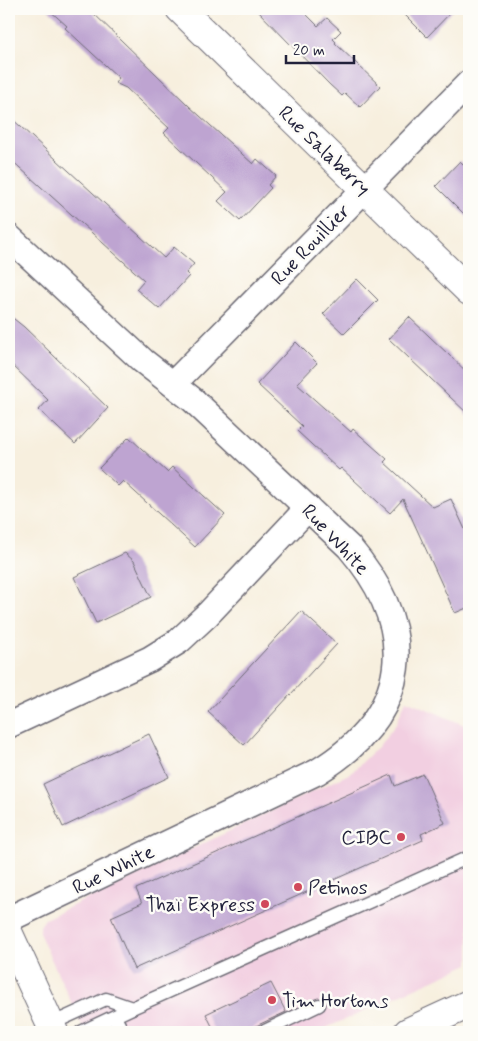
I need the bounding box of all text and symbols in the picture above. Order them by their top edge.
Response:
scale bar [286,32,353,64]
text: 20 m [293,41,325,61]
street label: Rue Salaberry [272,100,376,202]
street label: Rue Rouillier [265,198,357,292]
street label: Rue White [295,499,375,582]
place label: CIBC [341,825,391,852]
marker: CIBC [395,831,407,843]
street label: Rue White [68,839,159,902]
place label: Petinos [308,875,368,902]
marker: Petinos [292,881,304,893]
place label: Thaï Express [145,892,255,919]
marker: Thaï Express [259,898,271,910]
place label: Tim Hortons [282,988,389,1015]
marker: Tim Hortons [266,994,278,1006]

